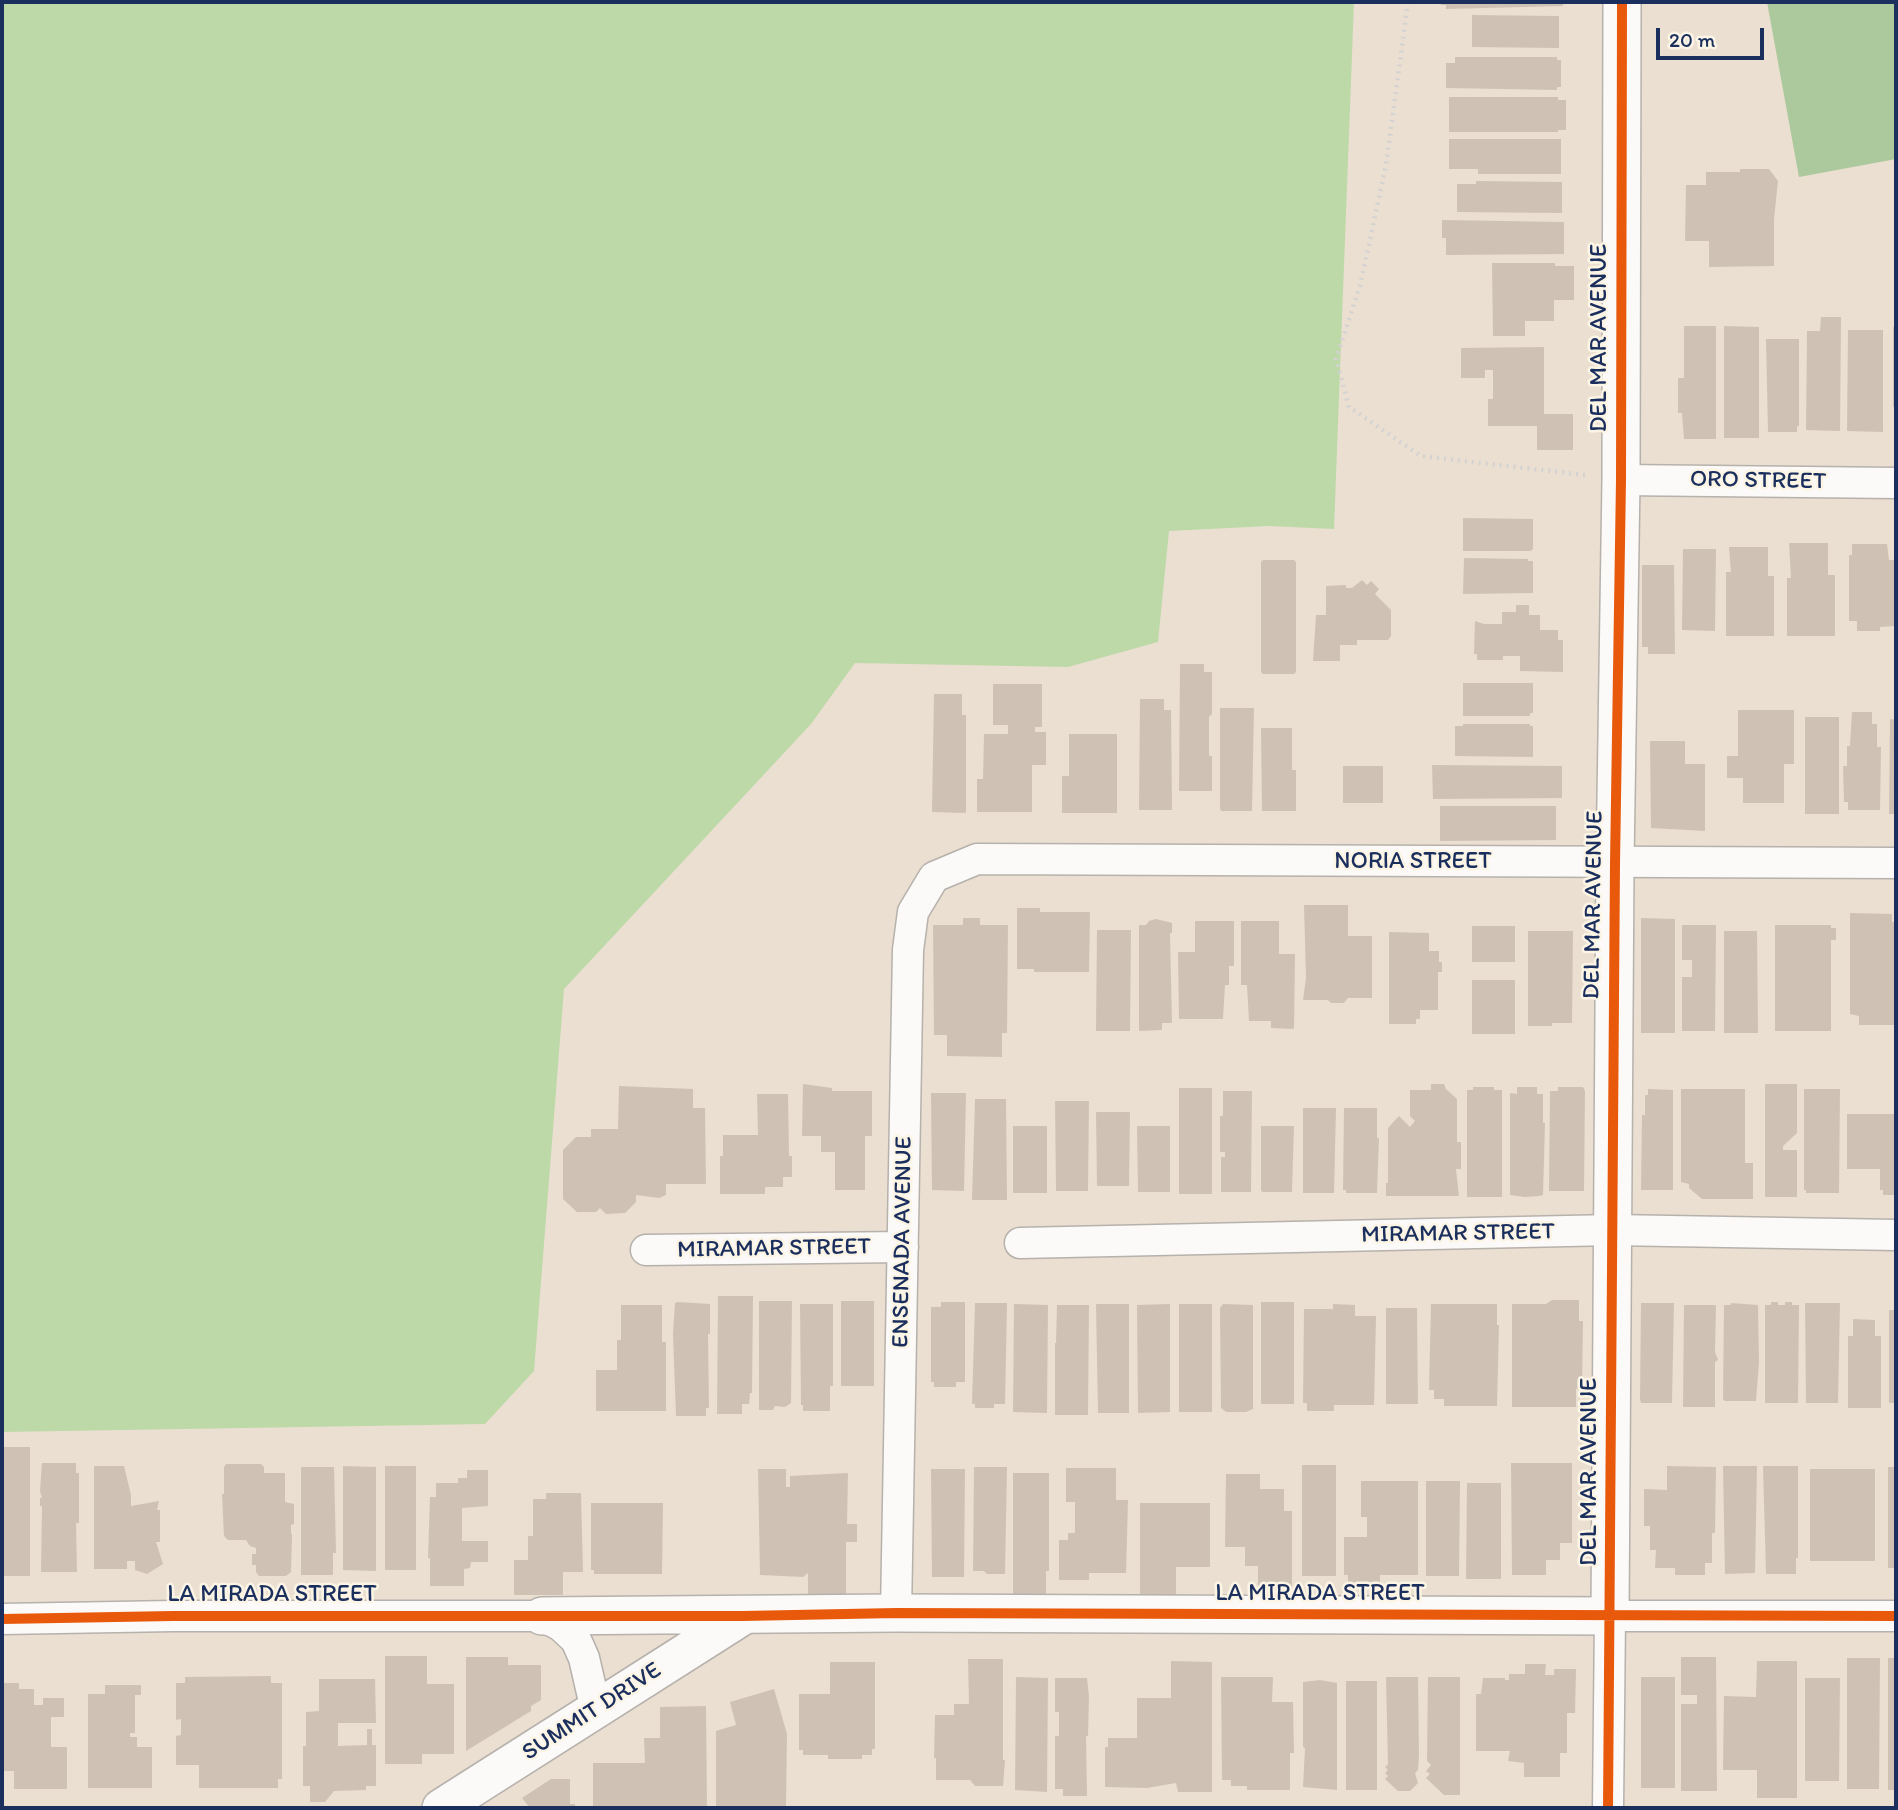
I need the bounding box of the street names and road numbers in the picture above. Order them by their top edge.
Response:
street label: DEL MAR AVENUE [1586,244,1614,432]
street label: ORO STREET [1690,465,1826,497]
street label: DEL MAR AVENUE [1578,810,1610,1000]
street label: NORIA STREET [1334,848,1492,876]
street label: ENSENADA AVENUE [887,1136,919,1348]
street label: MIRAMAR STREET [1361,1218,1555,1250]
street label: MIRAMAR STREET [677,1233,871,1265]
street label: DEL MAR AVENUE [1576,1378,1604,1566]
street label: LA MIRADA STREET [1215,1580,1425,1608]
street label: LA MIRADA STREET [167,1581,377,1609]
street label: SUMMIT DRIVE [517,1656,667,1768]

